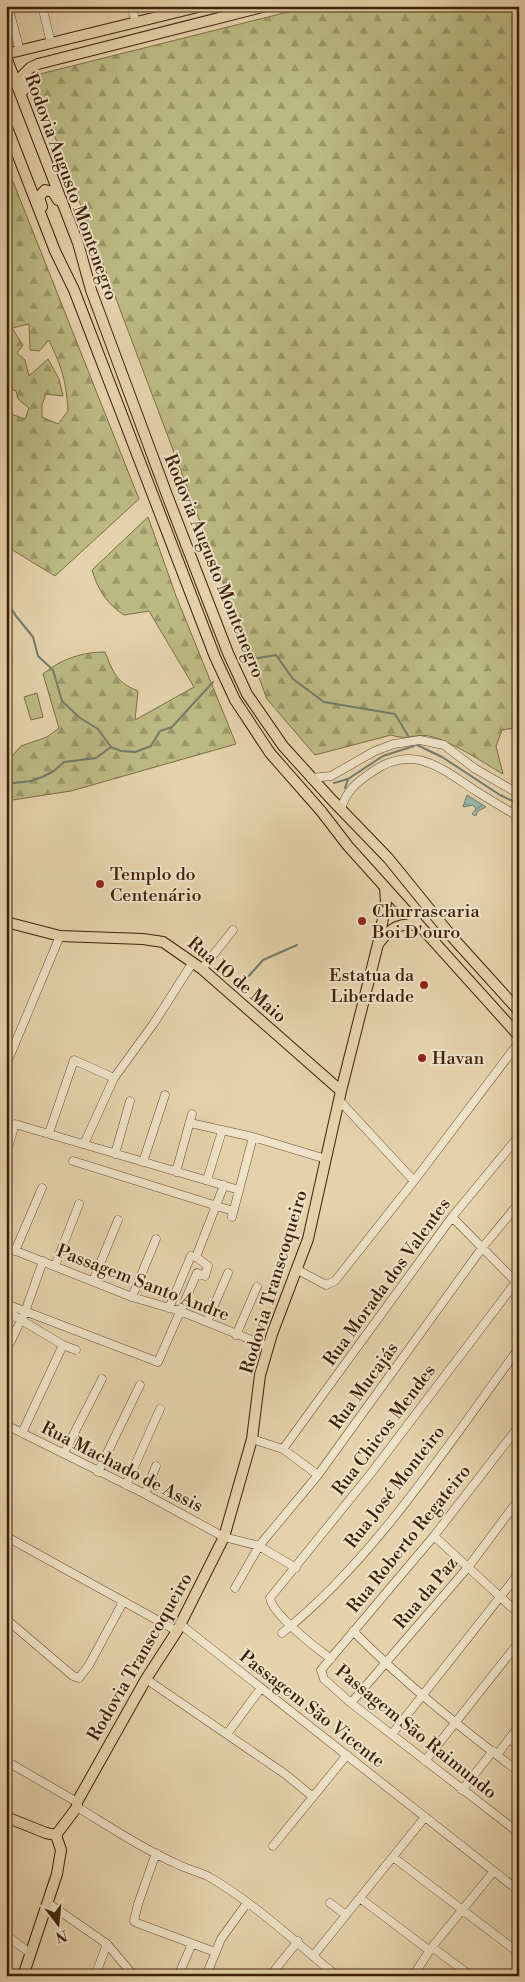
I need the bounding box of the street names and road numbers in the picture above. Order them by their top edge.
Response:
street label: Rodovia Augusto Montenegro [19,71,123,303]
street label: Rodovia Augusto Montenegro [158,451,270,681]
street label: Rua 10 de Maio [183,932,291,1028]
street label: Rodovia Transcoqueiro [235,1187,313,1377]
street label: Rua Morada dos Valentes [318,1193,456,1371]
street label: Passagem Santo Andre [53,1239,233,1327]
street label: Rua Mucajás [325,1338,404,1434]
street label: Rua Chicos Mendes [327,1360,441,1500]
street label: Rua Machado de Assis [37,1416,207,1518]
street label: Rua José Monteiro [340,1421,450,1553]
street label: Rua Roberto Regateiro [342,1460,476,1618]
street label: Rua da Paz [389,1552,463,1634]
street label: Rodovia Transcoqueiro [82,1569,198,1745]
street label: Passagem São Vicente [235,1645,389,1773]
street label: Passagem São Raimundo [331,1660,501,1804]

